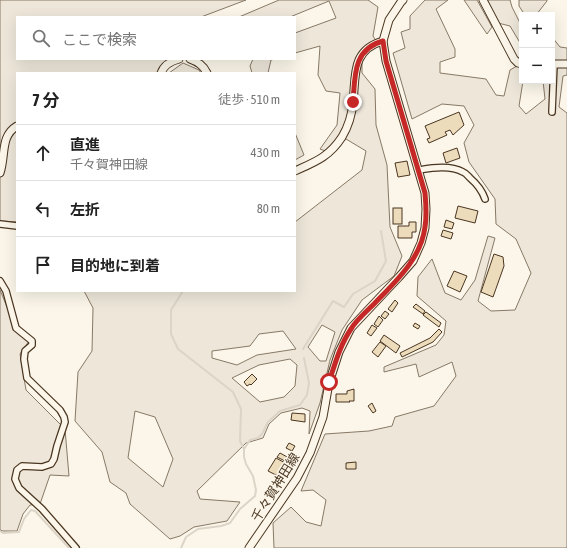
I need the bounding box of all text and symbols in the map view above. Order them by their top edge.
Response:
map controls [519,12,555,84]
button: + [519,12,555,48]
search box [16,16,296,60]
icon: search [30,27,52,49]
text: ここで検索 [62,31,137,48]
button: − [519,48,555,84]
text: 7 分 [32,90,59,110]
text: 徒歩 · 510 m [218,92,280,107]
route end [344,93,362,111]
text: 直進 [70,136,100,153]
icon: ahead [32,142,54,164]
text: 430 m [251,145,280,160]
text: 千々賀神田線 [70,157,148,172]
icon: left [32,198,54,220]
text: 左折 [70,201,100,218]
text: 80 m [257,201,280,216]
icon: arrive [32,254,54,276]
text: 目的地に到着 [70,257,160,274]
route start [320,373,338,391]
street label: 千々賀神田線 [248,450,302,524]

